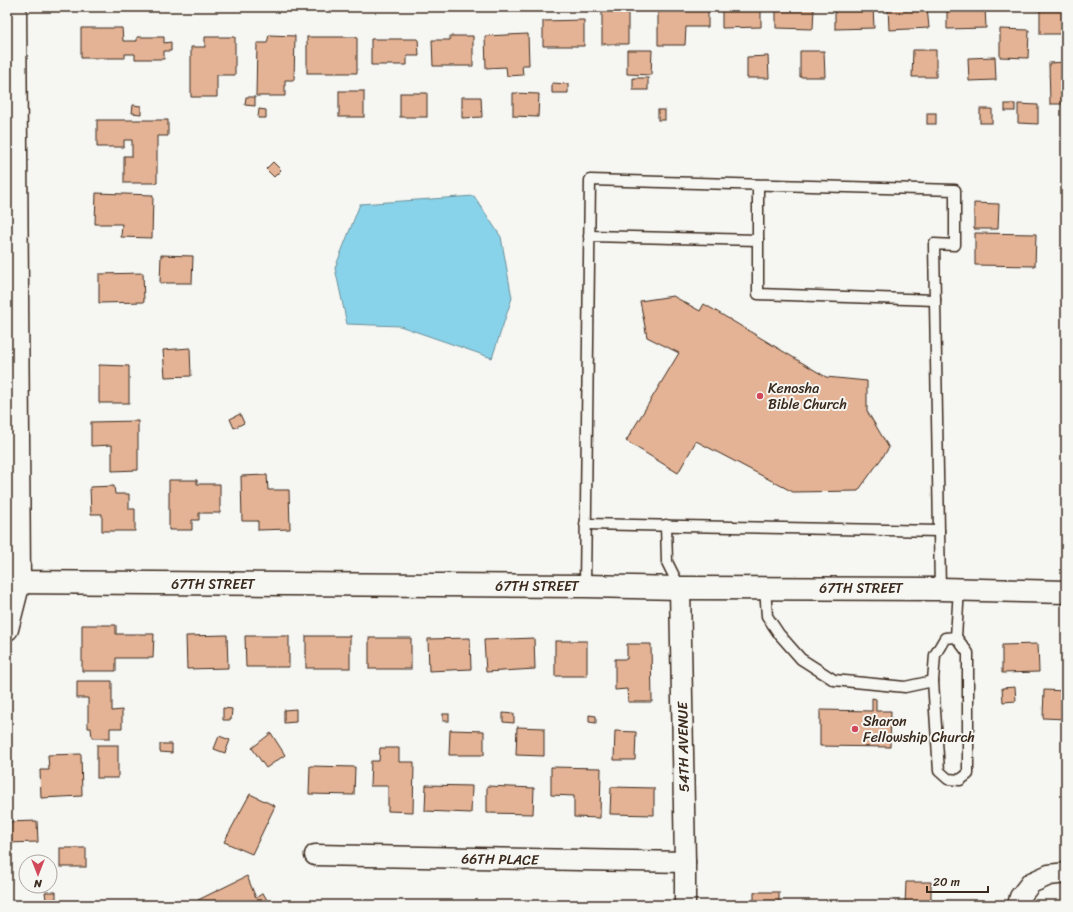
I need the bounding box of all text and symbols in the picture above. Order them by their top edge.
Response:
place label: Kenosha Bible Church [768,376,847,417]
marker: Kenosha Bible Church [755,391,765,401]
street label: 67TH STREET [171,572,256,597]
street label: 67TH STREET [495,574,580,599]
street label: 67TH STREET [819,576,904,601]
street label: 54TH AVENUE [670,700,697,792]
place label: Sharon Fellowship Church [863,709,975,750]
marker: Sharon Fellowship Church [850,724,860,734]
street label: 66TH PLACE [461,846,540,873]
north arrow [18,854,58,894]
scale bar [927,868,988,894]
text: 20 m [933,871,960,893]
text: N [34,874,43,893]

